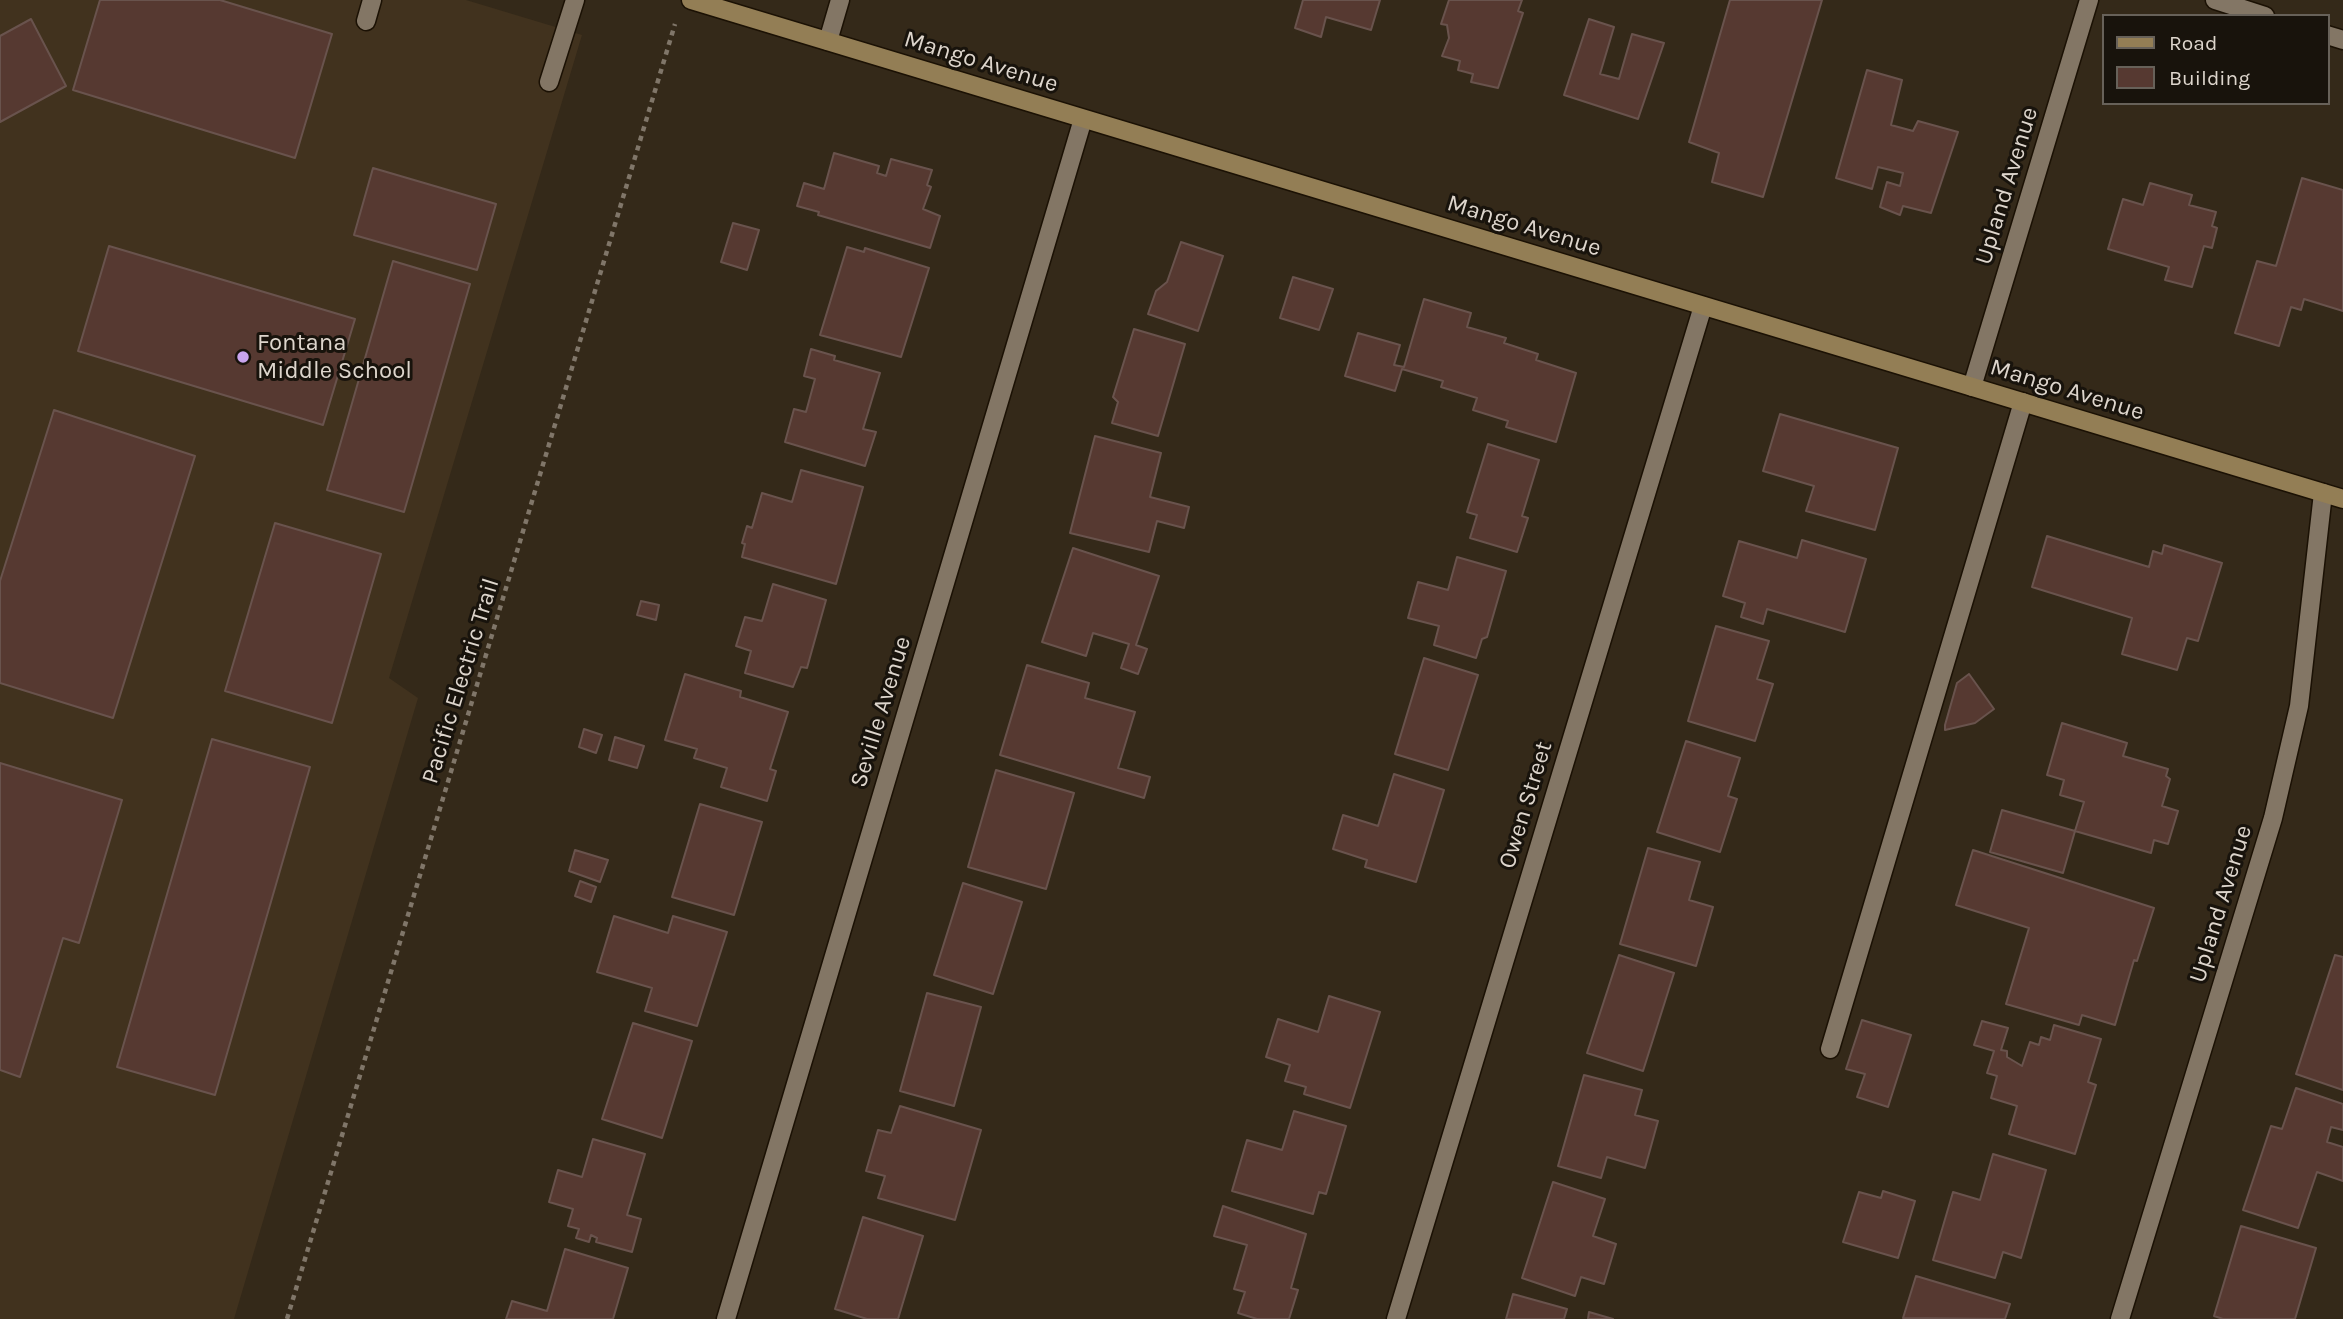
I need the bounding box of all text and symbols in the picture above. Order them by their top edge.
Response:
legend [2102,14,2329,105]
street label: Mango Avenue [901,25,1061,99]
text: Road [2169,31,2217,55]
text: Building [2169,66,2250,90]
street label: Upland Avenue [1969,104,2045,268]
street label: Mango Avenue [1444,189,1604,263]
place label: Fontana Middle School [257,329,412,385]
marker: Fontana Middle School [235,349,251,365]
street label: Mango Avenue [1987,353,2147,427]
street label: Pacific Electric Trail [416,575,506,787]
street label: Seville Avenue [844,633,918,791]
street label: Owen Street [1493,738,1559,872]
street label: Upland Avenue [2183,822,2259,986]

